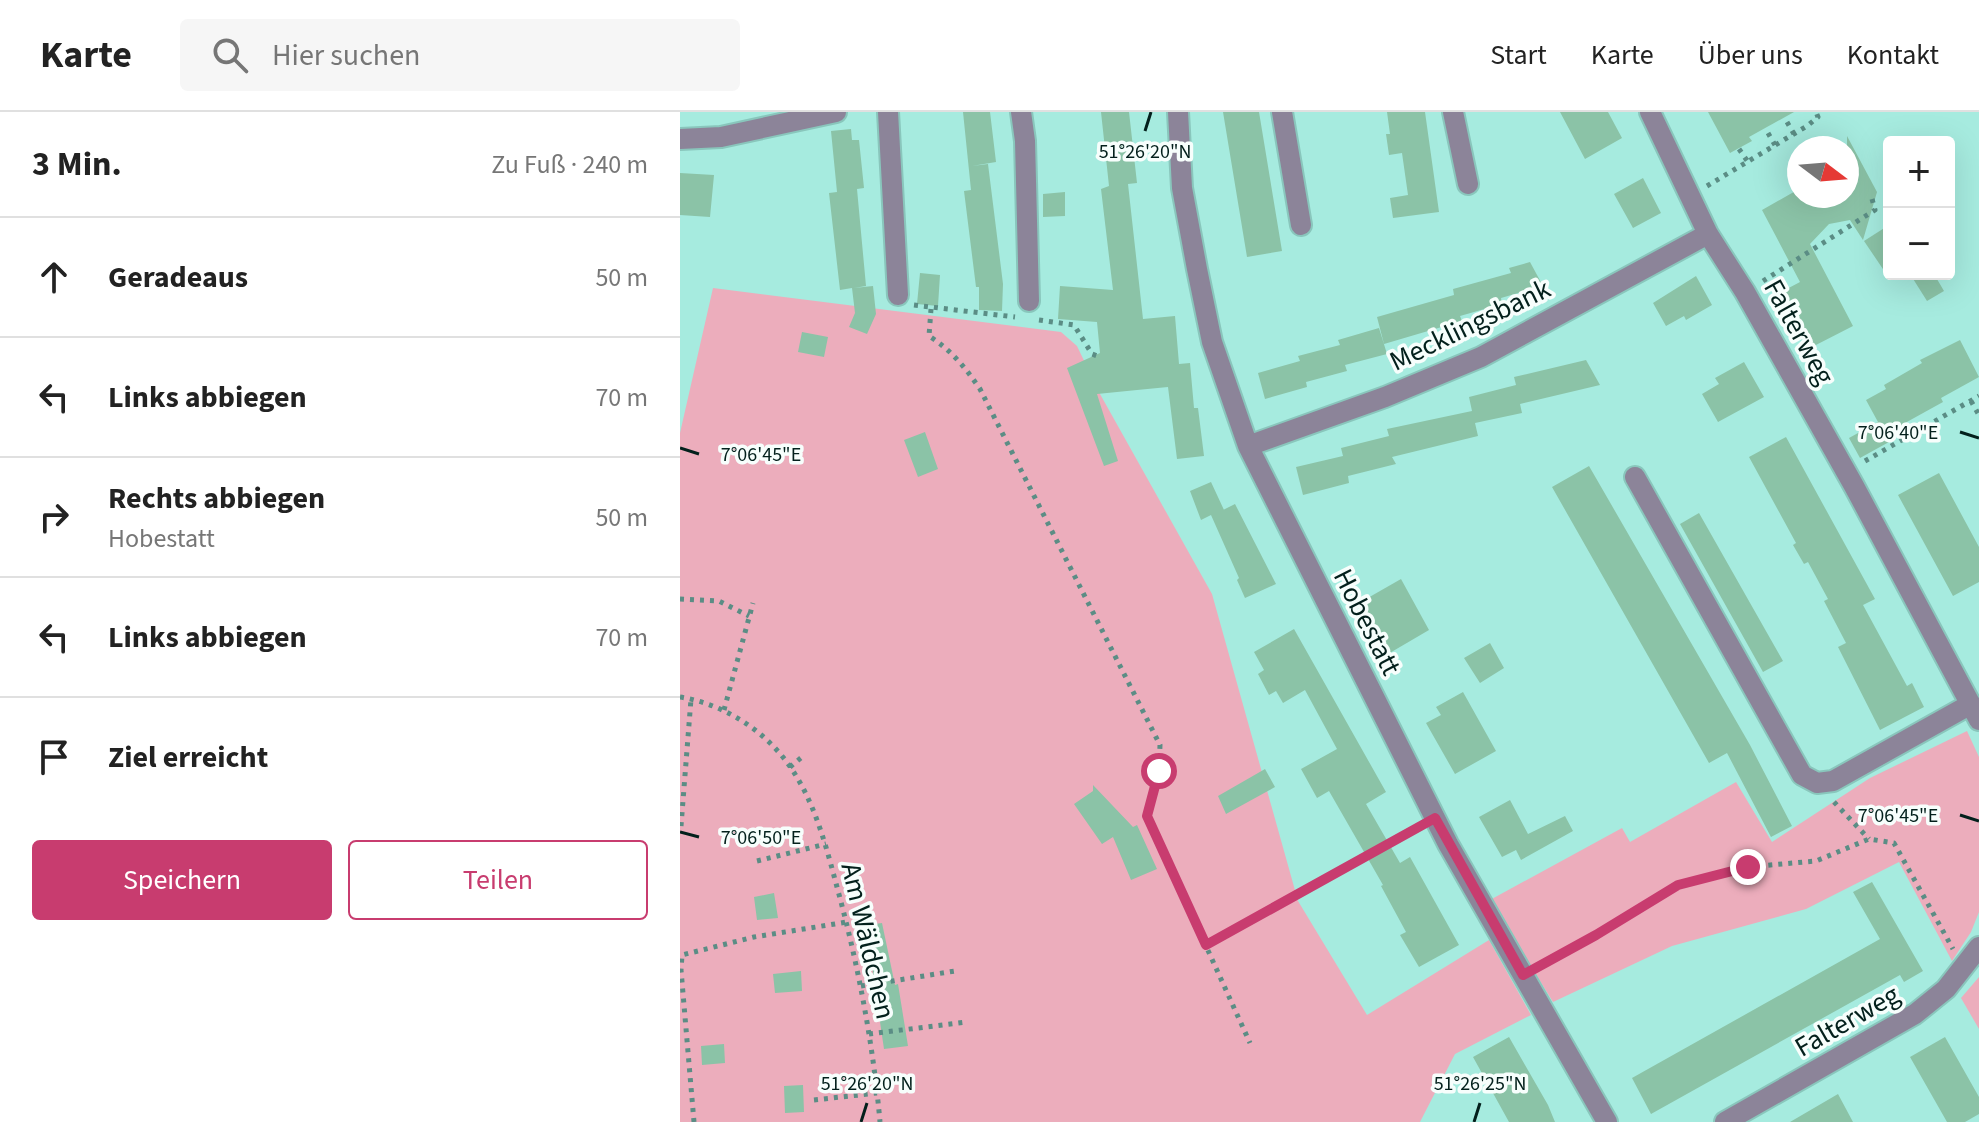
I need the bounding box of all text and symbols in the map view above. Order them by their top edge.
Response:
search box [180,19,740,91]
text: Karte [40,28,132,82]
icon: search [208,33,252,77]
text: Hier suchen [272,34,420,77]
text: Start [1490,35,1547,75]
text: Karte [1591,35,1654,75]
text: Über uns [1698,35,1803,75]
text: Kontakt [1847,35,1939,75]
north arrow [1787,136,1859,208]
map controls [1883,136,1955,280]
button: + [1883,136,1955,208]
text: 51°26'20"N [1099,138,1191,166]
text: 3 Min. [32,140,122,189]
text: Zu Fuß · 240 m [491,146,648,183]
button: − [1883,208,1955,280]
icon: ahead [32,255,76,299]
text: Geradeaus [108,256,248,299]
text: 50 m [595,259,648,296]
street label: Mecklingsbank [1383,269,1557,381]
street label: Falterweg [1754,272,1844,392]
icon: left [32,375,76,419]
text: Links abbiegen [108,376,307,419]
text: 70 m [595,379,648,416]
text: 7°06'40"E [1858,419,1938,447]
text: 7°06'45"E [721,441,801,469]
text: Rechts abbiegen [108,477,325,520]
icon: right [32,495,76,539]
text: 50 m [595,499,648,536]
text: Hobestatt [108,520,215,557]
street label: Hobestatt [1323,562,1411,683]
icon: left [32,615,76,659]
text: Links abbiegen [108,616,307,659]
text: 70 m [595,619,648,656]
icon: arrive [32,735,76,779]
text: Ziel erreicht [108,736,268,779]
route start [1141,753,1177,789]
text: 7°06'45"E [1858,802,1938,830]
text: 7°06'50"E [721,824,801,852]
button: Speichern [32,840,332,920]
button: Teilen [348,840,648,920]
route end [1730,849,1766,885]
street label: Am Wäldchen [831,859,905,1023]
street label: Falterweg [1787,975,1907,1067]
text: 51°26'20"N [821,1070,913,1098]
text: 51°26'25"N [1434,1070,1526,1098]

